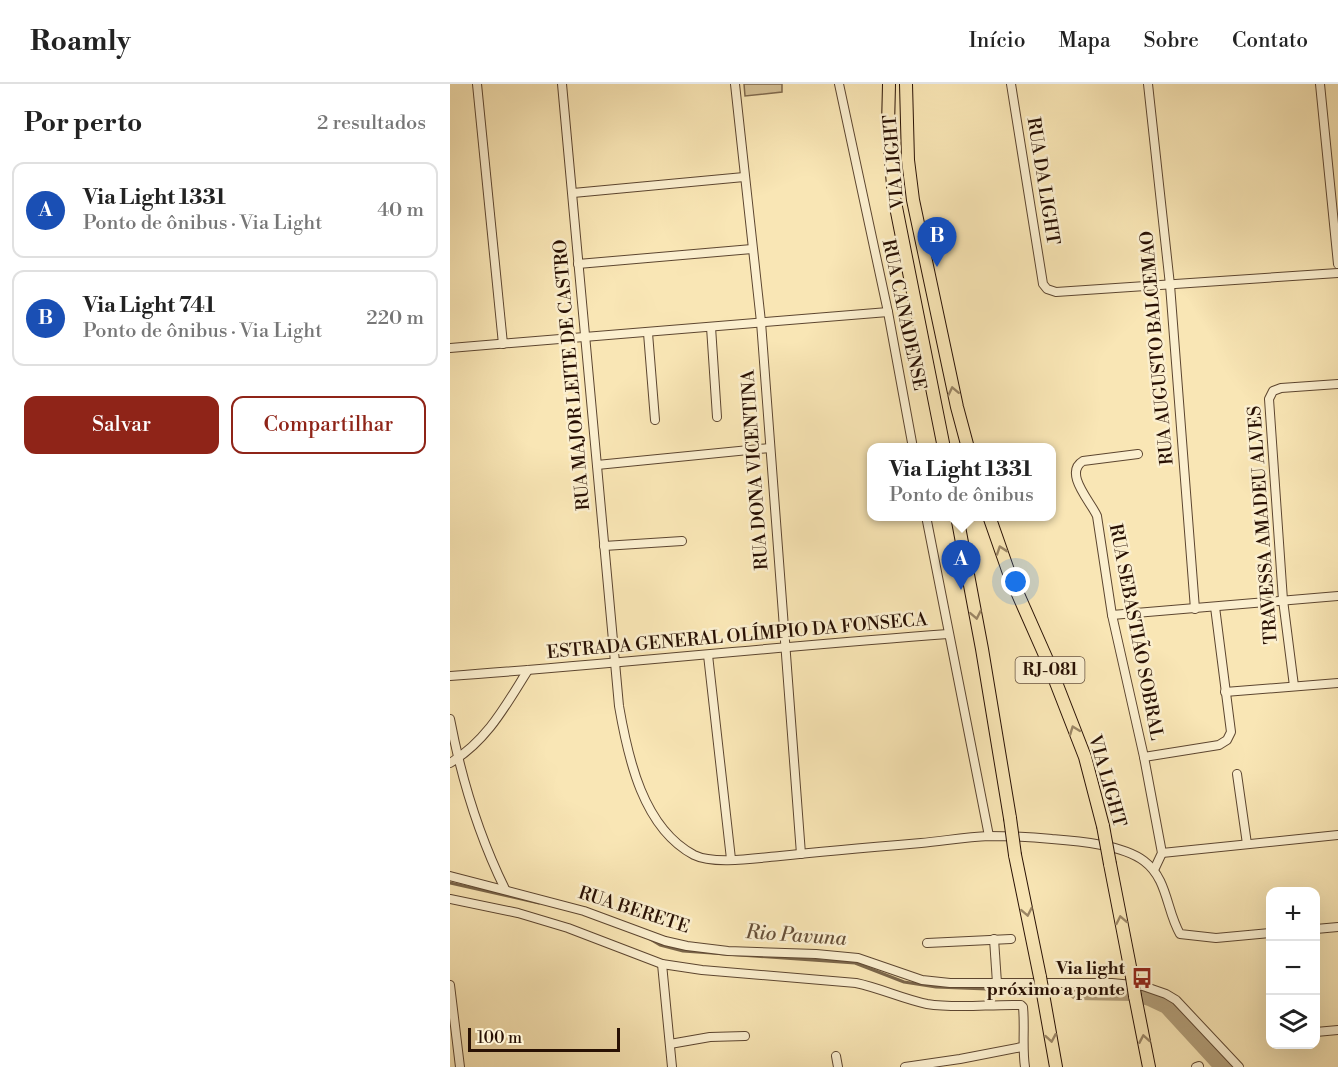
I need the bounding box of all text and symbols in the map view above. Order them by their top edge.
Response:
text: Roamly [30,24,131,59]
text: Início [969,28,1026,54]
text: Mapa [1059,28,1111,54]
text: Sobre [1144,28,1199,54]
text: Contato [1232,28,1308,54]
text: Por perto [24,107,142,139]
text: 2 resultados [317,111,426,136]
street label: VIA LIGHT [878,113,910,211]
street label: RUA DA LIGHT [1022,116,1064,247]
text: Via Light 1331 [83,184,226,211]
text: A [38,198,53,223]
text: 40 m [377,198,424,223]
text: Ponto de ônibus · Via Light [83,211,322,236]
pin: B [918,218,956,267]
street label: RUA AUGUSTO BALCEMAO [1135,230,1179,466]
street label: RUA CANADENSE [877,237,931,393]
street label: RUA MAJOR LEITE DE CASTRO [549,239,595,511]
text: Via Light 741 [83,292,215,319]
text: B [38,306,53,331]
text: 220 m [366,306,424,331]
text: Ponto de ônibus · Via Light [83,319,322,344]
street label: RUA DONA VICENTINA [736,368,773,571]
one-way arrow [948,386,961,396]
button: Salvar [24,396,219,454]
button: Compartilhar [231,396,426,454]
street label: TRAVESSA AMADEU ALVES [1243,405,1283,645]
popup [867,443,1056,521]
text: Via Light 1331 [889,456,1032,483]
text: Ponto de ônibus [889,483,1034,508]
street label: RUA SEBASTIÃO SOBRAL [1104,522,1169,742]
pin: A [942,540,980,590]
one-way arrow [995,545,1008,556]
your location [1001,567,1030,596]
street label: ESTRADA GENERAL OLÍMPIO DA FONSECA [546,608,929,664]
one-way arrow [969,610,982,620]
road number: RJ-081 [1016,657,1084,683]
one-way arrow [1069,725,1081,736]
street label: VIA LIGHT [1083,731,1131,830]
street label: RUA BERETE [575,881,693,939]
map controls [1266,887,1320,1049]
button: + [1266,887,1320,941]
one-way arrow [1020,907,1033,917]
one-way arrow [1115,916,1128,926]
water label: Rio Pavuna [744,920,848,952]
button: − [1266,941,1320,995]
place label: Via light próximo a ponte [987,957,1126,1001]
bus stop icon: Via light próximo a ponte [1130,966,1154,990]
button: layers [1266,995,1320,1049]
scale bar [468,1025,620,1052]
text: 100 m [477,1028,522,1048]
one-way arrow [1044,1033,1057,1043]
one-way arrow [1138,1034,1151,1044]

